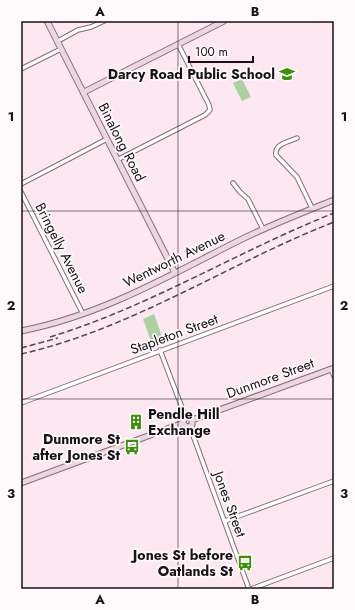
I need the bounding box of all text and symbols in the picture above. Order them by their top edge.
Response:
text: A [94,2,105,21]
text: B [251,2,260,21]
scale bar [189,38,253,64]
text: 100 m [195,43,228,61]
place label: Darcy Road Public School [108,64,275,84]
school or university icon: Darcy Road Public School [278,65,296,83]
street label: Binalong Road [94,99,150,185]
text: 1 [8,107,14,126]
text: 1 [341,107,347,126]
street label: Bringelly Avenue [31,199,93,297]
street label: Wentworth Avenue [120,226,228,292]
text: 2 [7,296,15,315]
text: 2 [340,296,348,315]
street label: Stapleton Street [127,309,221,359]
street label: Dunmore Street [223,353,317,403]
place label: Pendle Hill Exchange [148,404,219,440]
building icon: Pendle Hill Exchange [127,413,145,431]
place label: Dunmore St after Jones St [32,429,121,465]
bus stop icon: Dunmore St after Jones St [123,438,141,456]
street label: Jones Street [208,466,251,540]
text: 3 [7,484,15,503]
text: 3 [340,484,348,503]
place label: Jones St before Oatlands St [130,545,234,581]
bus stop icon: Jones St before Oatlands St [236,554,254,572]
text: A [94,590,105,609]
text: B [251,590,260,609]

